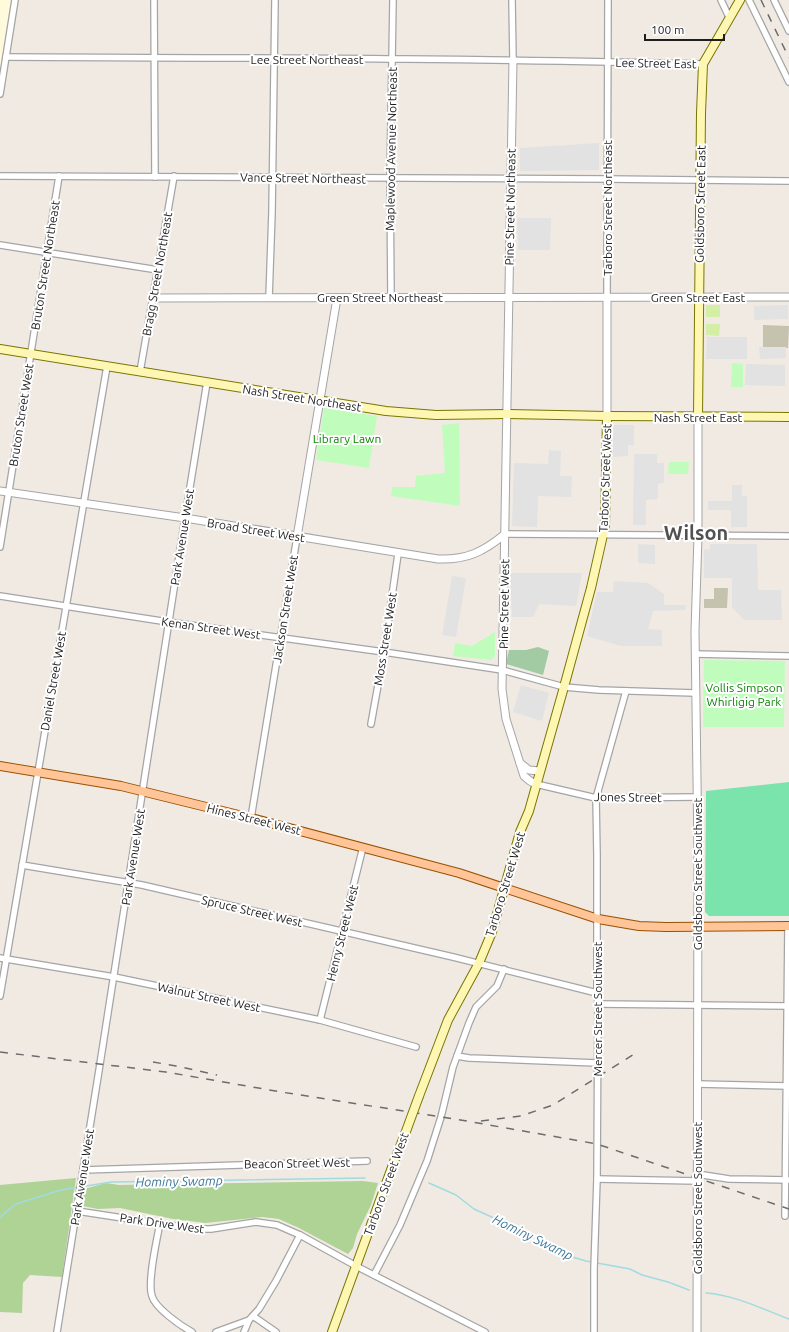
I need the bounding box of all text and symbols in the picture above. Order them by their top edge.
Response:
scale bar [645,16,724,42]
text: 100 m [651,23,684,36]
street label: Lee Street Northeast [251,53,364,66]
street label: Lee Street East [615,56,697,70]
street label: Maplewood Avenue Northeast [383,67,399,231]
street label: Tarboro Street Northeast [601,140,614,276]
street label: Goldsboro Street East [692,145,708,263]
street label: Pine Street Northeast [502,148,518,266]
street label: Vance Street Northeast [240,170,366,186]
street label: Bruton Street Northeast [28,199,62,331]
street label: Bragg Street Northeast [140,211,174,337]
street label: Green Street Northeast [317,291,443,304]
street label: Green Street East [651,291,745,304]
street label: Bruton Street West [6,362,36,467]
street label: Nash Street Northeast [242,382,363,414]
street label: Nash Street East [654,411,743,424]
street label: Tarboro Street West [597,423,613,533]
park label: Library Lawn [313,432,381,445]
street label: Park Avenue West [168,488,196,586]
street label: Broad Street West [206,516,306,544]
district label: Wilson [664,521,728,544]
street label: Jackson Street West [270,554,300,664]
street label: Pine Street West [497,559,511,649]
street label: Moss Street West [371,591,399,687]
street label: Kenan Street West [161,615,262,641]
street label: Daniel Street West [38,630,68,732]
park label: Vollis Simpson Whirligig Park [705,681,783,708]
street label: Jones Street [594,790,662,804]
street label: Goldsboro Street Southwest [691,797,704,950]
street label: Hines Street West [206,801,303,837]
street label: Park Avenue West [119,808,147,906]
street label: Tarboro Street West [483,830,527,938]
street label: Henry Street West [324,883,360,983]
street label: Spruce Street West [200,893,304,929]
street label: Mercer Street Southwest [591,941,604,1076]
street label: Walnut Street West [156,980,262,1014]
street label: Goldsboro Street Southwest [691,1121,704,1274]
street label: Park Avenue West [68,1128,96,1226]
street label: Tarboro Street West [361,1130,411,1237]
street label: Beacon Street West [244,1156,351,1170]
water label: Hominy Swamp [135,1173,223,1189]
street label: Park Drive West [119,1211,205,1235]
water label: Hominy Swamp [491,1212,575,1262]

